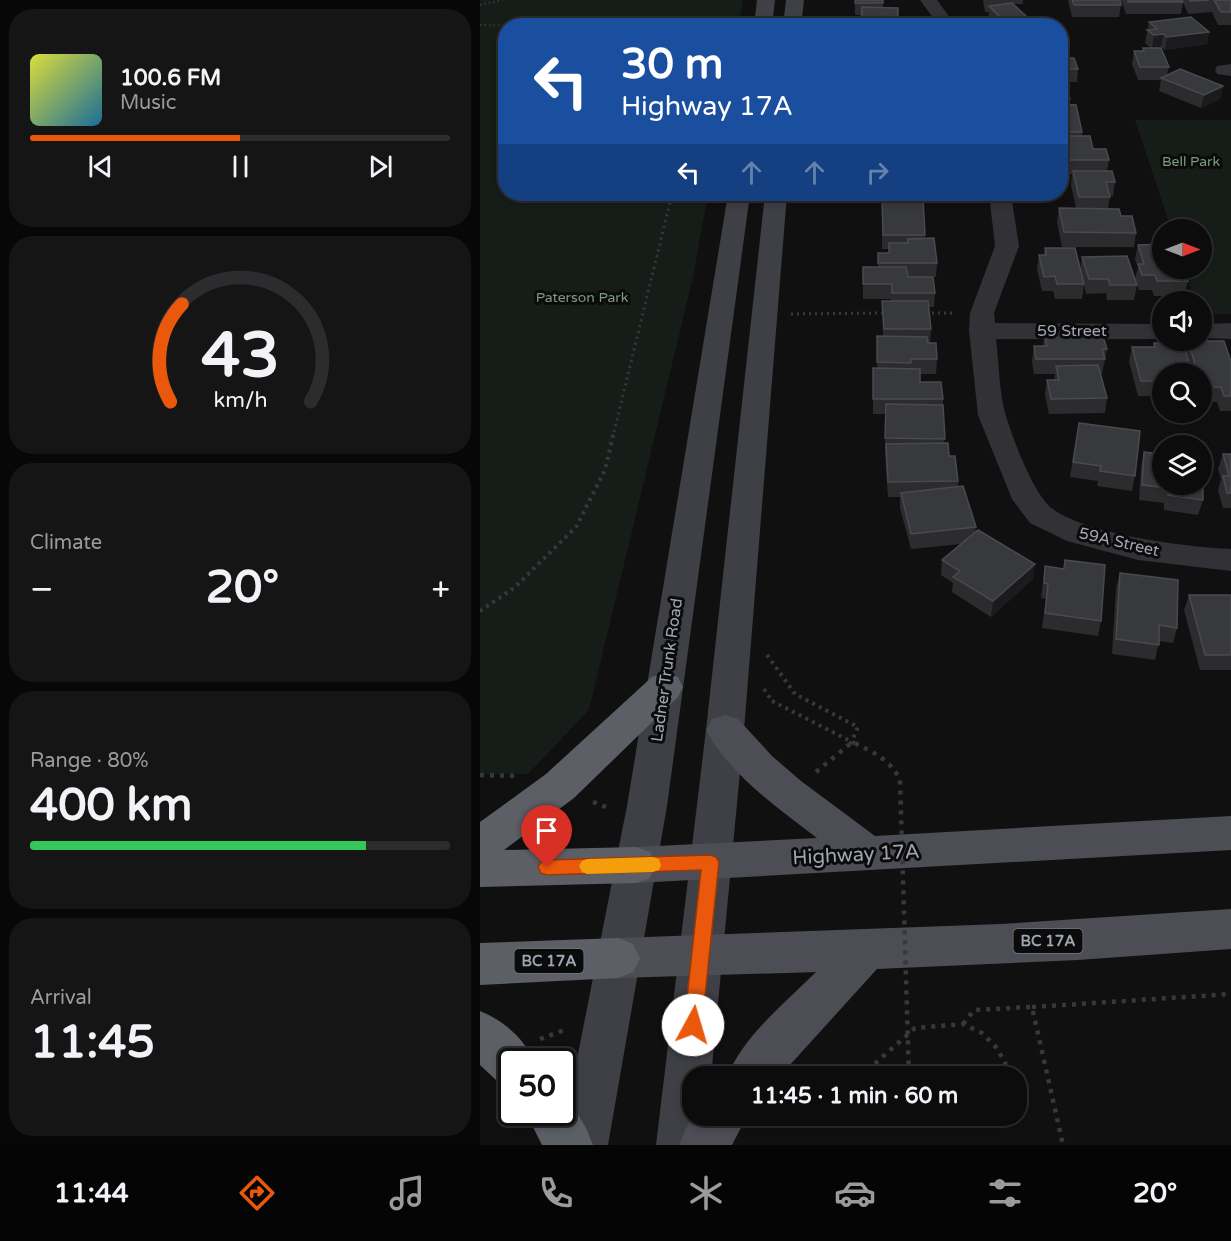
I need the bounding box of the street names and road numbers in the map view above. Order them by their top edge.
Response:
street label: 59 Street [1037,321,1107,341]
street label: 59A Street [1077,523,1161,561]
street label: Ladner Trunk Road [647,597,687,743]
street label: Highway 17A [792,840,920,870]
road number: BC 17A [1014,929,1082,953]
road number: BC 17A [514,949,584,973]

